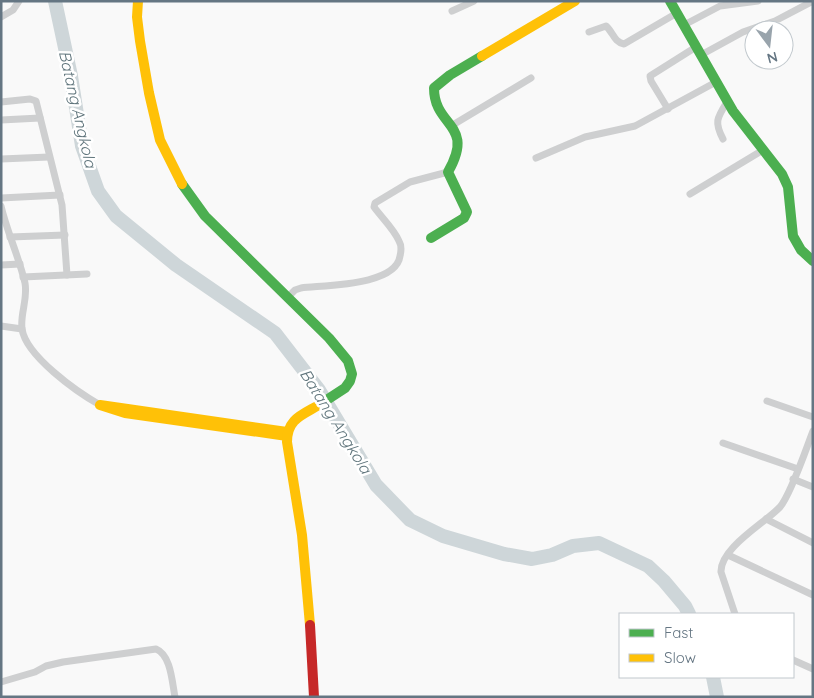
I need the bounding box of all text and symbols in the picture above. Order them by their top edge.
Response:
north arrow [744,20,794,70]
water label: Batang Angkola [55,48,101,171]
text: N [765,48,780,68]
water label: Batang Angkola [296,365,377,478]
legend [619,613,794,678]
text: Fast [664,623,693,642]
text: Slow [664,648,696,667]

